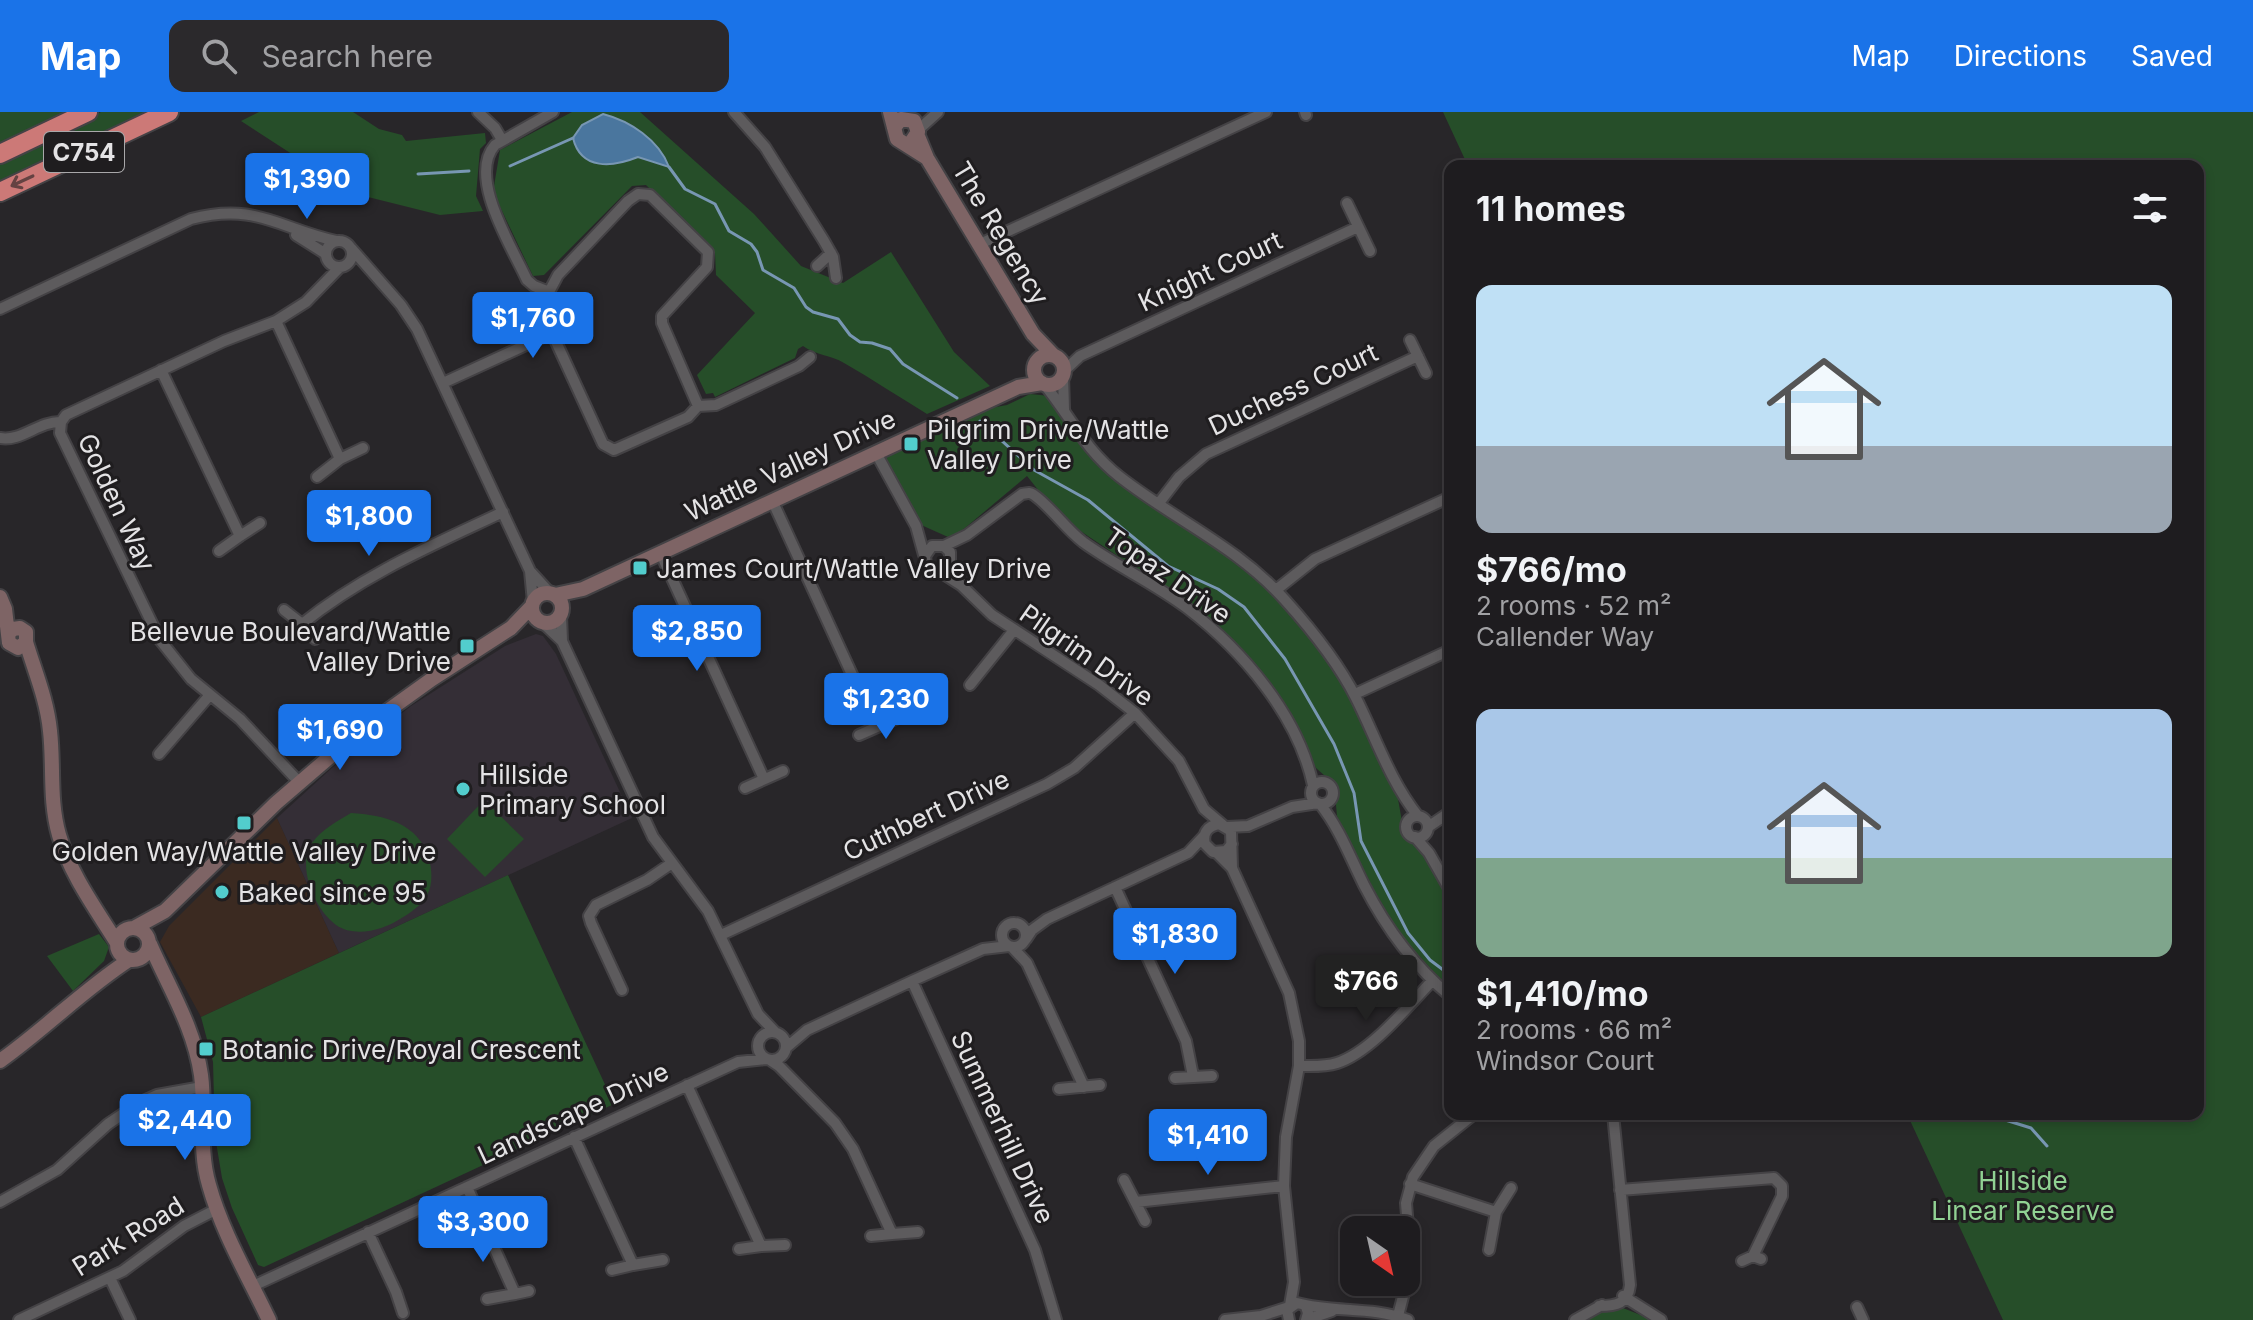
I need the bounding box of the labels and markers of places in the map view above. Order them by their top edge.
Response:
pin: $1,390 [242,153,372,221]
pin: $1,760 [468,292,598,360]
place label: Pilgrim Drive/Wattle Valley Drive [927,414,1169,475]
marker: Pilgrim Drive/Wattle Valley Drive [902,435,920,453]
pin: $1,800 [304,490,434,558]
place label: James Court/Wattle Valley Drive [656,553,1051,584]
marker: James Court/Wattle Valley Drive [631,559,649,577]
pin: $2,850 [632,605,762,673]
place label: Bellevue Boulevard/Wattle Valley Drive [130,616,451,677]
marker: Bellevue Boulevard/Wattle Valley Drive [458,637,476,655]
pin: $1,230 [821,673,951,741]
pin: $1,690 [275,704,405,772]
place label: Hillside Primary School [479,759,666,820]
marker: Hillside Primary School [454,780,472,798]
marker: Golden Way/Wattle Valley Drive [235,814,253,832]
place label: Golden Way/Wattle Valley Drive [51,836,437,867]
place label: Baked since 95 [238,877,426,908]
marker: Baked since 95 [213,883,231,901]
pin: $1,830 [1110,908,1240,976]
pin: $766 [1319,955,1413,1023]
place label: Botanic Drive/Royal Crescent [222,1034,581,1065]
marker: Botanic Drive/Royal Crescent [197,1040,215,1058]
pin: $2,440 [120,1094,250,1162]
pin: $1,410 [1143,1109,1273,1177]
pin: $3,300 [418,1196,548,1264]

